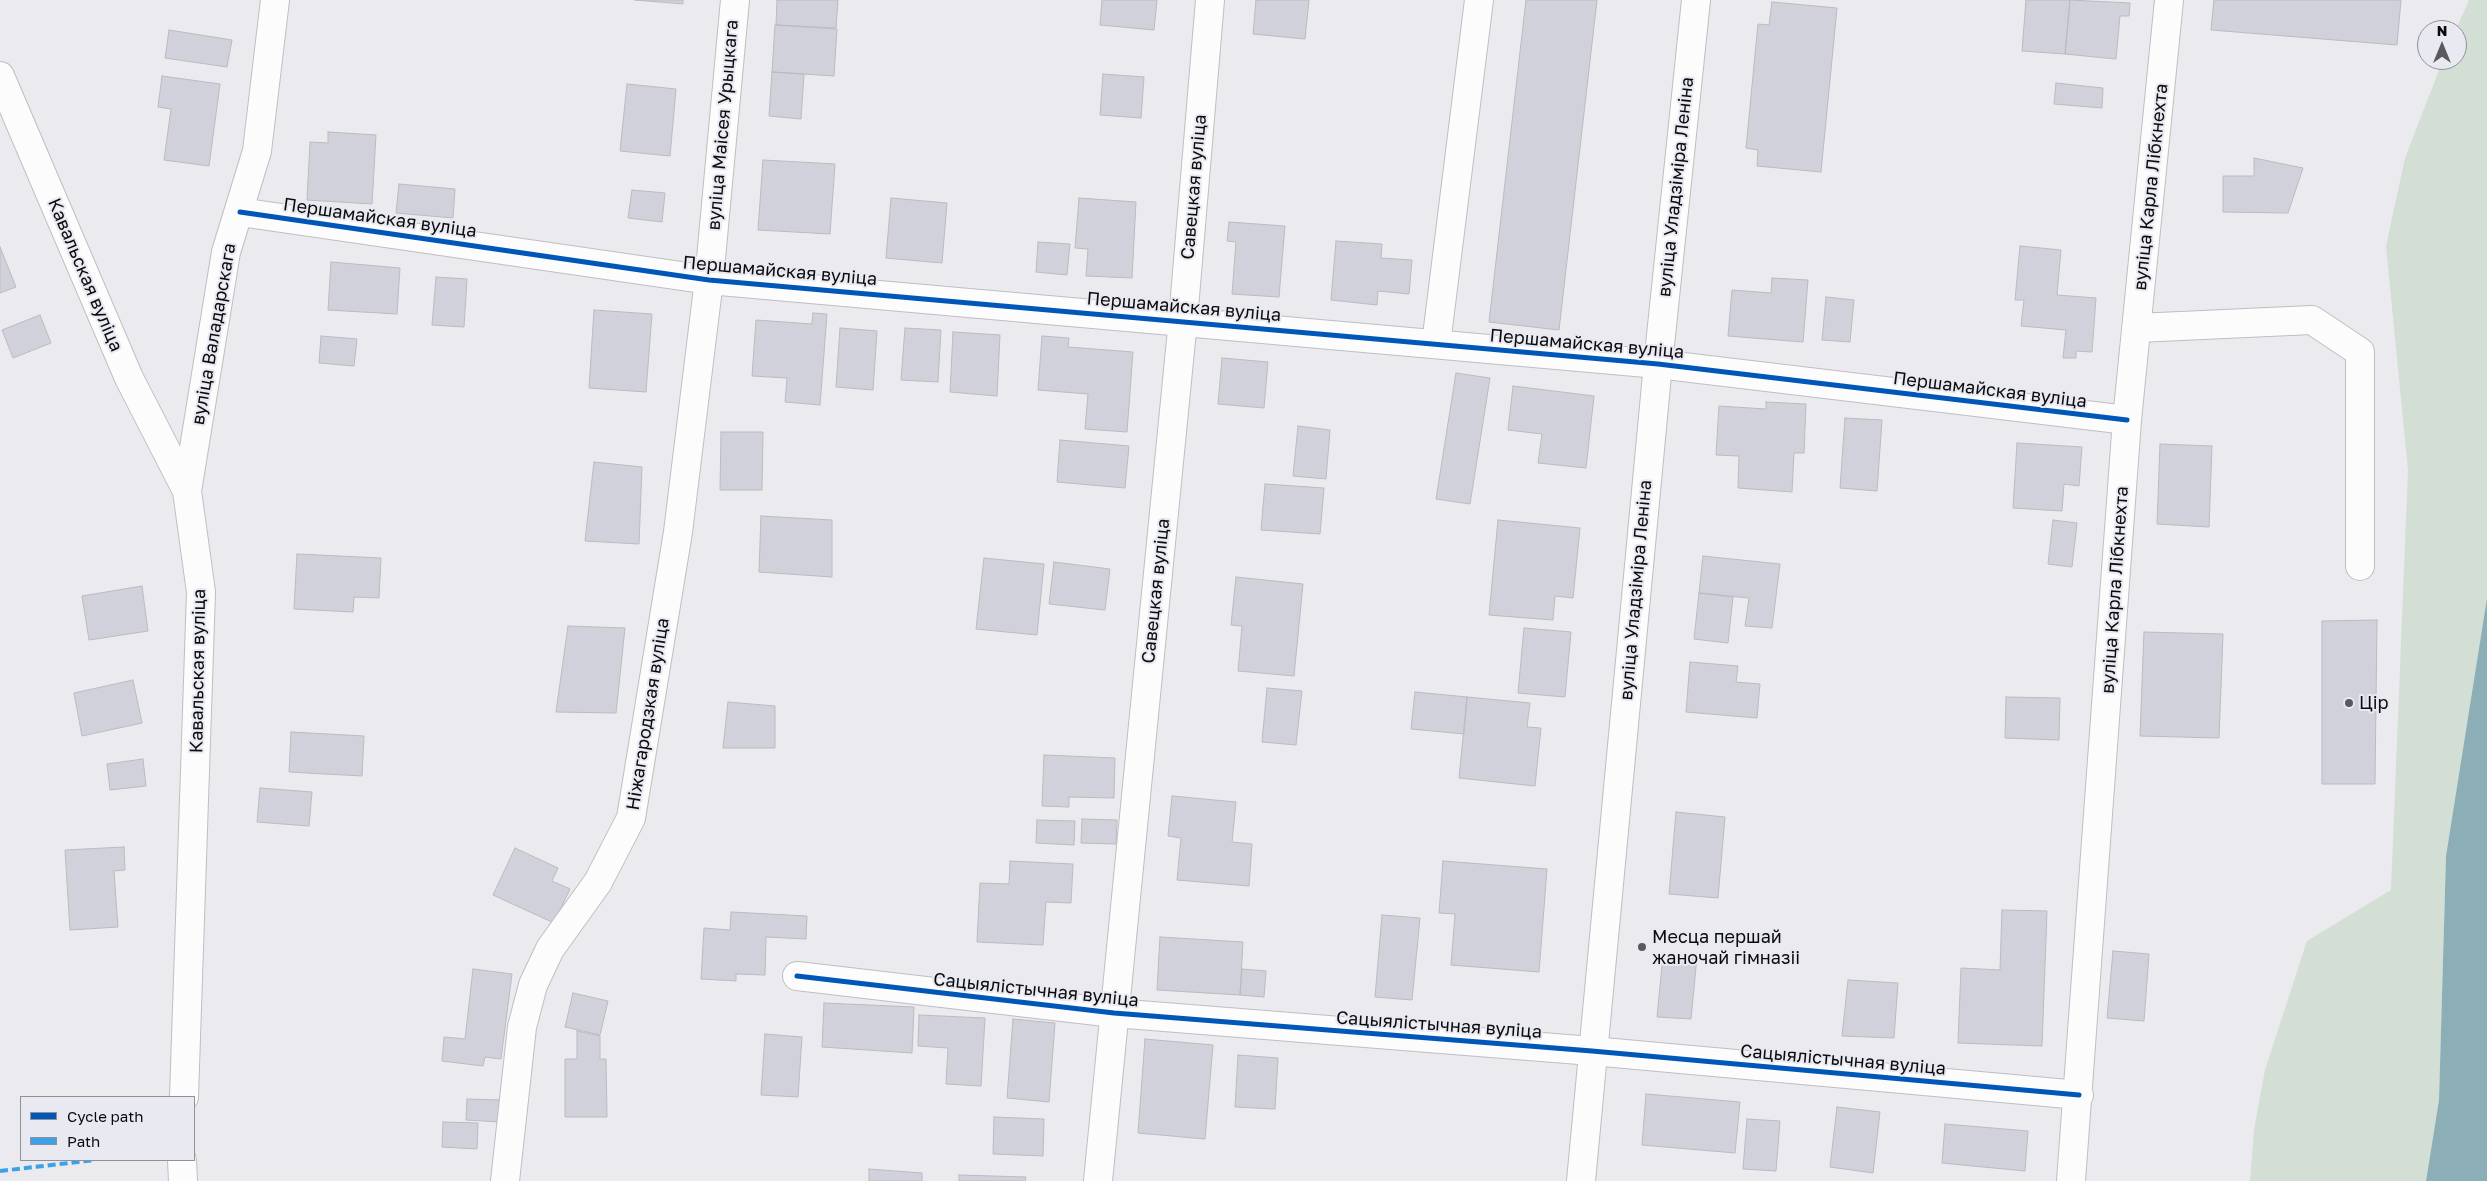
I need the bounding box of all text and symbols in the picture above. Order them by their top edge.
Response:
street label: вуліца Маісея Урыцкага [703,19,743,231]
north arrow [2417,20,2467,70]
text: N [2437,22,2447,39]
street label: вуліца Уладзіміра Леніна [1654,76,1698,298]
street label: вуліца Карла Лібкнехта [2129,82,2173,292]
street label: Савецкая вуліца [1177,113,1211,261]
street label: Першамайская вуліца [282,194,478,242]
street label: Кавальская вуліца [43,195,127,355]
street label: вуліца Валадарскага [187,241,241,427]
street label: Першамайская вуліца [682,252,878,290]
street label: Першамайская вуліца [1086,288,1282,326]
street label: Першамайская вуліца [1489,325,1685,363]
street label: Першамайская вуліца [1892,367,2088,413]
street label: вуліца Уладзіміра Леніна [1616,479,1656,701]
street label: вуліца Карла Лібкнехта [2097,486,2133,694]
street label: Савецкая вуліца [1138,517,1174,665]
street label: Кавальская вуліца [186,589,210,753]
street label: Ніжагародзкая вуліца [622,616,674,812]
place label: Цір [2359,692,2389,714]
marker: Цір [2343,697,2355,709]
place label: Месца першай жаночай гімназіі [1652,926,1800,969]
marker: Месца першай жаночай гімназіі [1636,941,1648,953]
street label: Сацыялістычная вуліца [932,968,1140,1012]
street label: Сацыялістычная вуліца [1335,1007,1543,1043]
street label: Сацыялістычная вуліца [1739,1040,1947,1080]
legend [20,1096,195,1161]
text: Cycle path [67,1107,143,1125]
text: Path [67,1132,100,1150]

